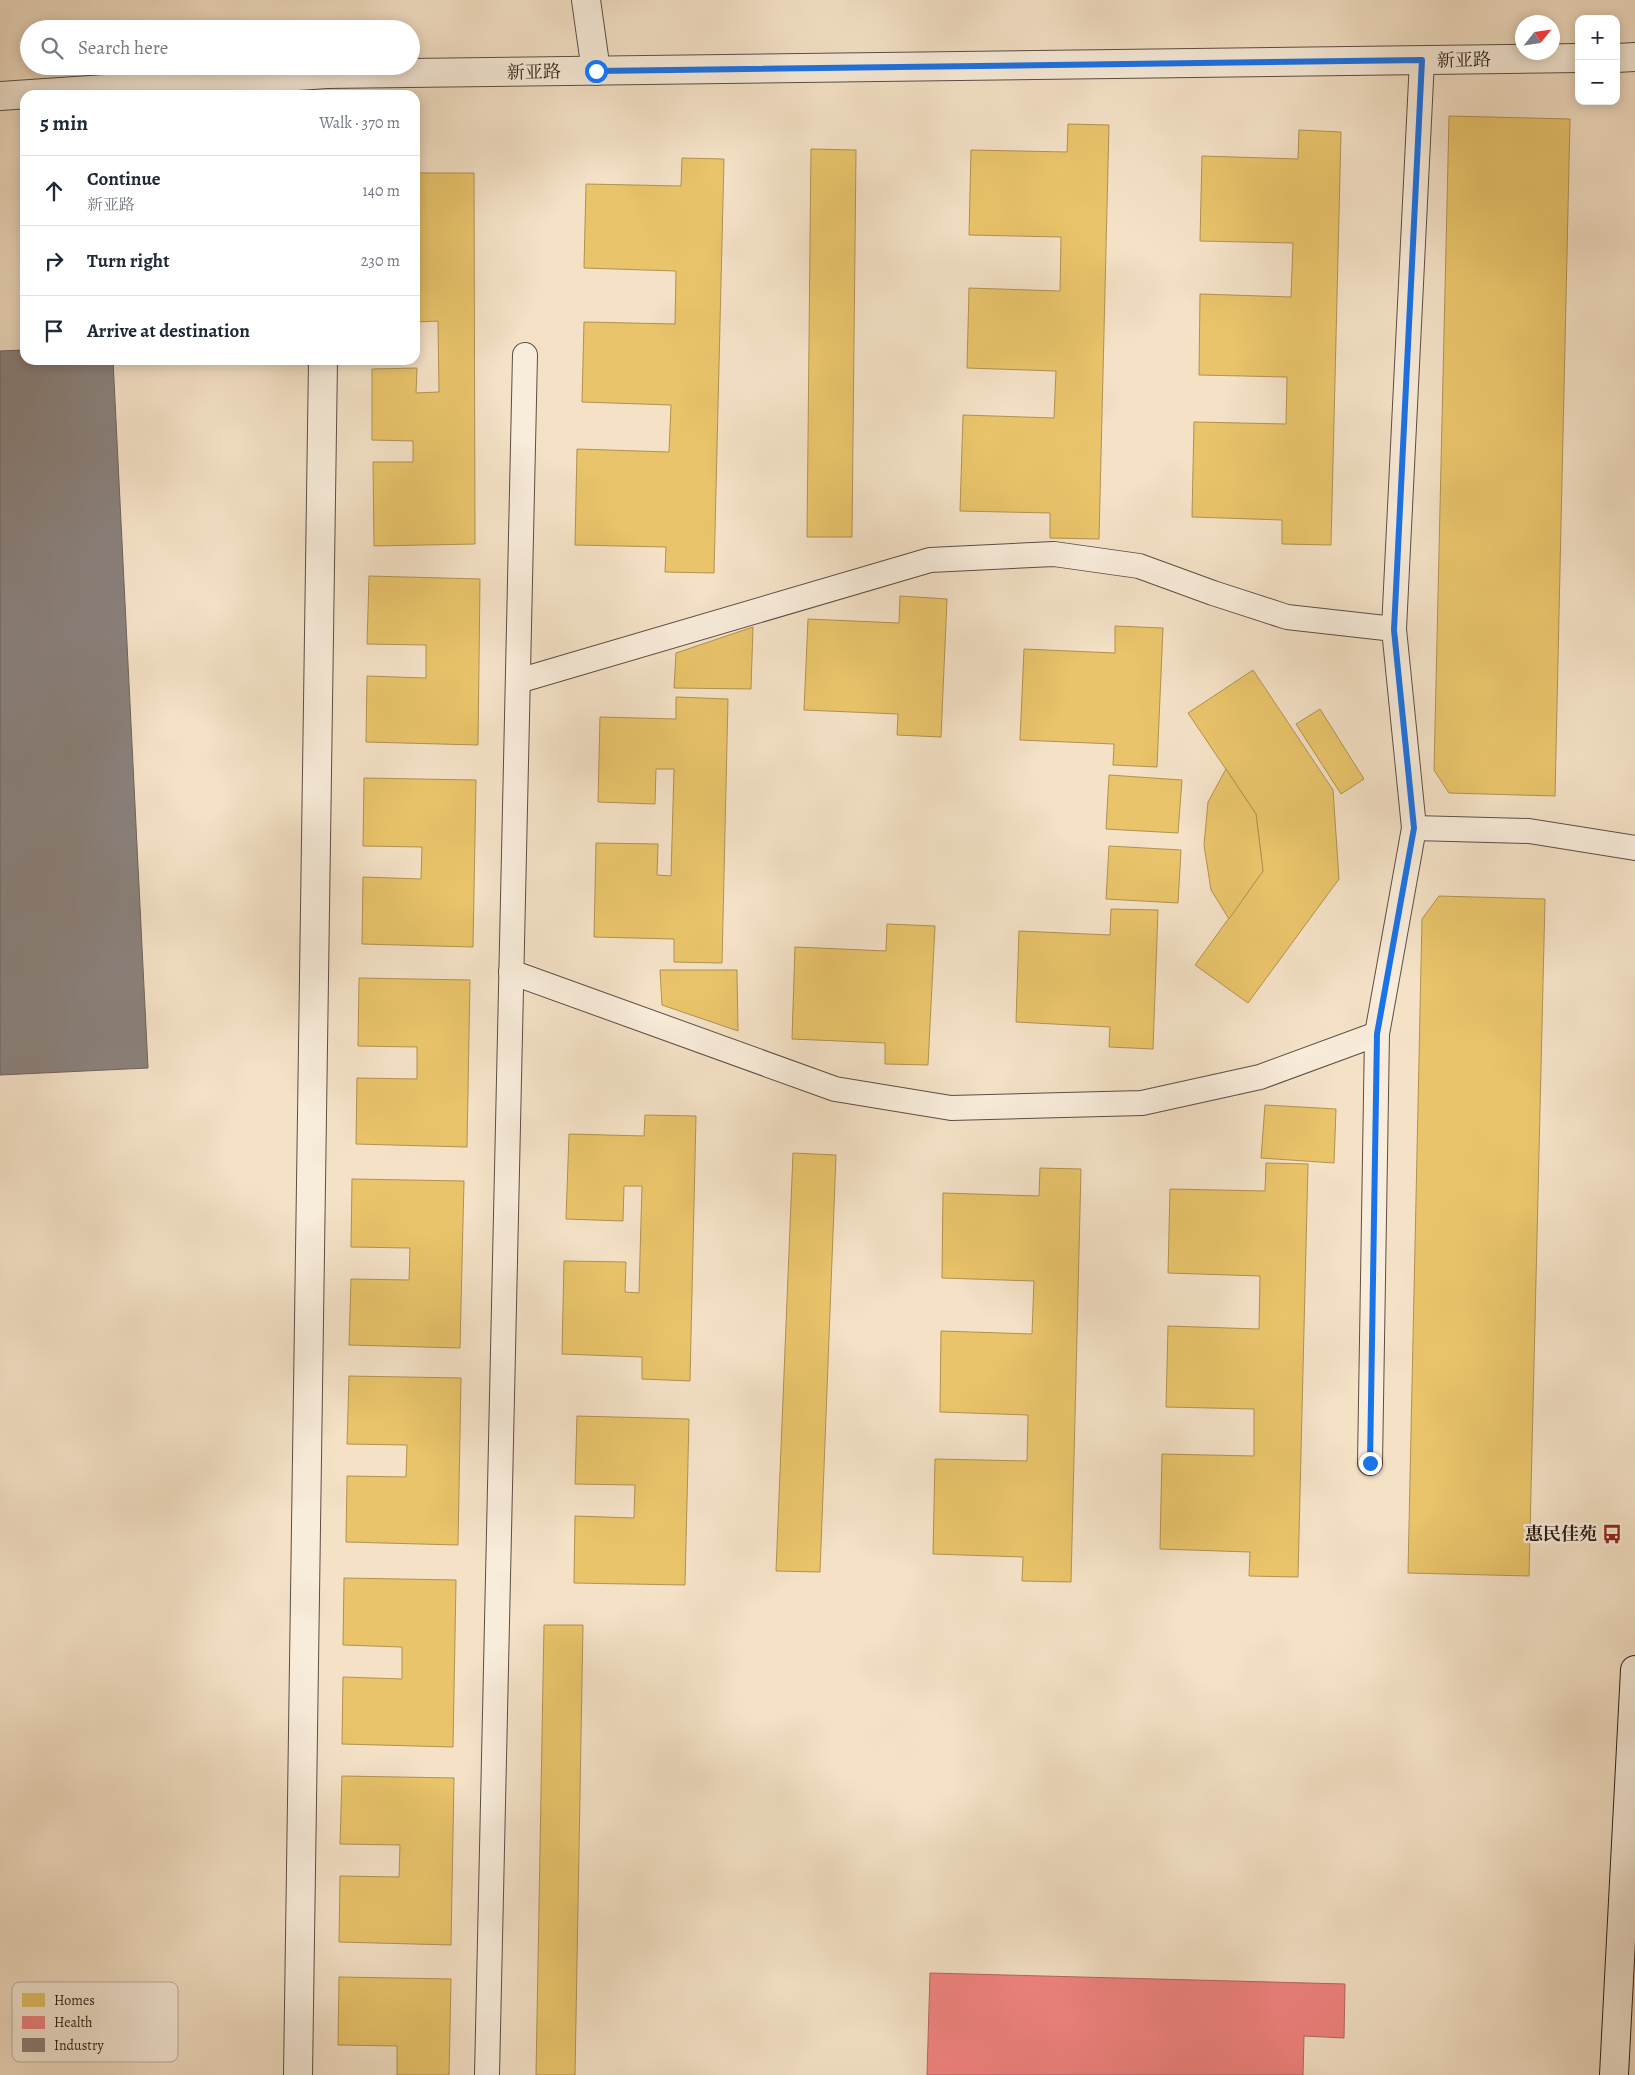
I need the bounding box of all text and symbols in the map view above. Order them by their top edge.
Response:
north arrow [1515,15,1560,60]
map controls [1575,15,1620,105]
button: + [1575,15,1620,60]
search box [20,20,420,75]
icon: search [38,34,66,62]
text: Search here [78,35,168,61]
street label: 新亚路 [1437,48,1491,72]
street label: 新亚路 [507,60,561,84]
route start [585,60,608,83]
button: − [1575,60,1620,105]
text: 5 min [40,109,88,137]
text: Walk · 370 m [319,112,400,134]
text: Continue [87,166,161,192]
icon: ahead [40,177,68,205]
text: 140 m [362,180,400,202]
text: 新亚路 [87,194,135,216]
icon: right [40,247,68,275]
text: Turn right [87,248,169,274]
text: 230 m [361,250,400,272]
icon: arrive [40,317,68,345]
text: Arrive at destination [87,318,250,344]
route end [1359,1452,1382,1475]
place label: 惠民佳苑 [1525,1522,1597,1546]
bus stop icon: 惠民佳苑 [1601,1523,1623,1545]
legend [12,1982,178,2062]
text: Homes [54,1991,95,2010]
text: Health [54,2013,93,2032]
text: Industry [54,2036,104,2055]

